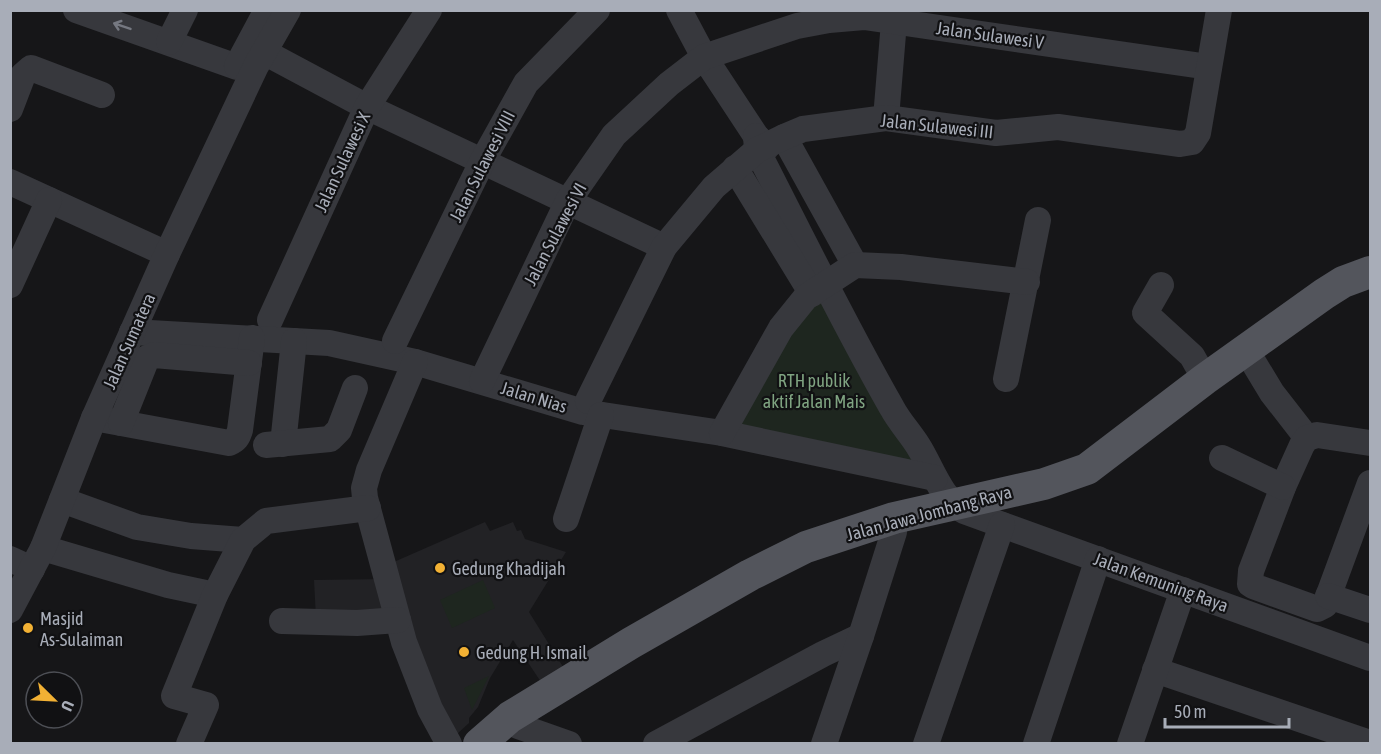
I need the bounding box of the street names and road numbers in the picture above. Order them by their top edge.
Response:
street label: Jalan Sulawesi V [935,17,1045,53]
street label: Jalan Sulawesi VIII [445,107,519,225]
street label: Jalan Sulawesi X [310,108,375,215]
street label: Jalan Sulawesi III [880,110,994,142]
street label: Jalan Sulawesi VI [519,179,591,289]
street label: Jalan Sumatera [99,290,159,392]
street label: Jalan Nias [498,377,570,417]
street label: Jalan Jawa Jombang Raya [844,481,1014,545]
street label: Jalan Kemuning Raya [1091,548,1231,616]

